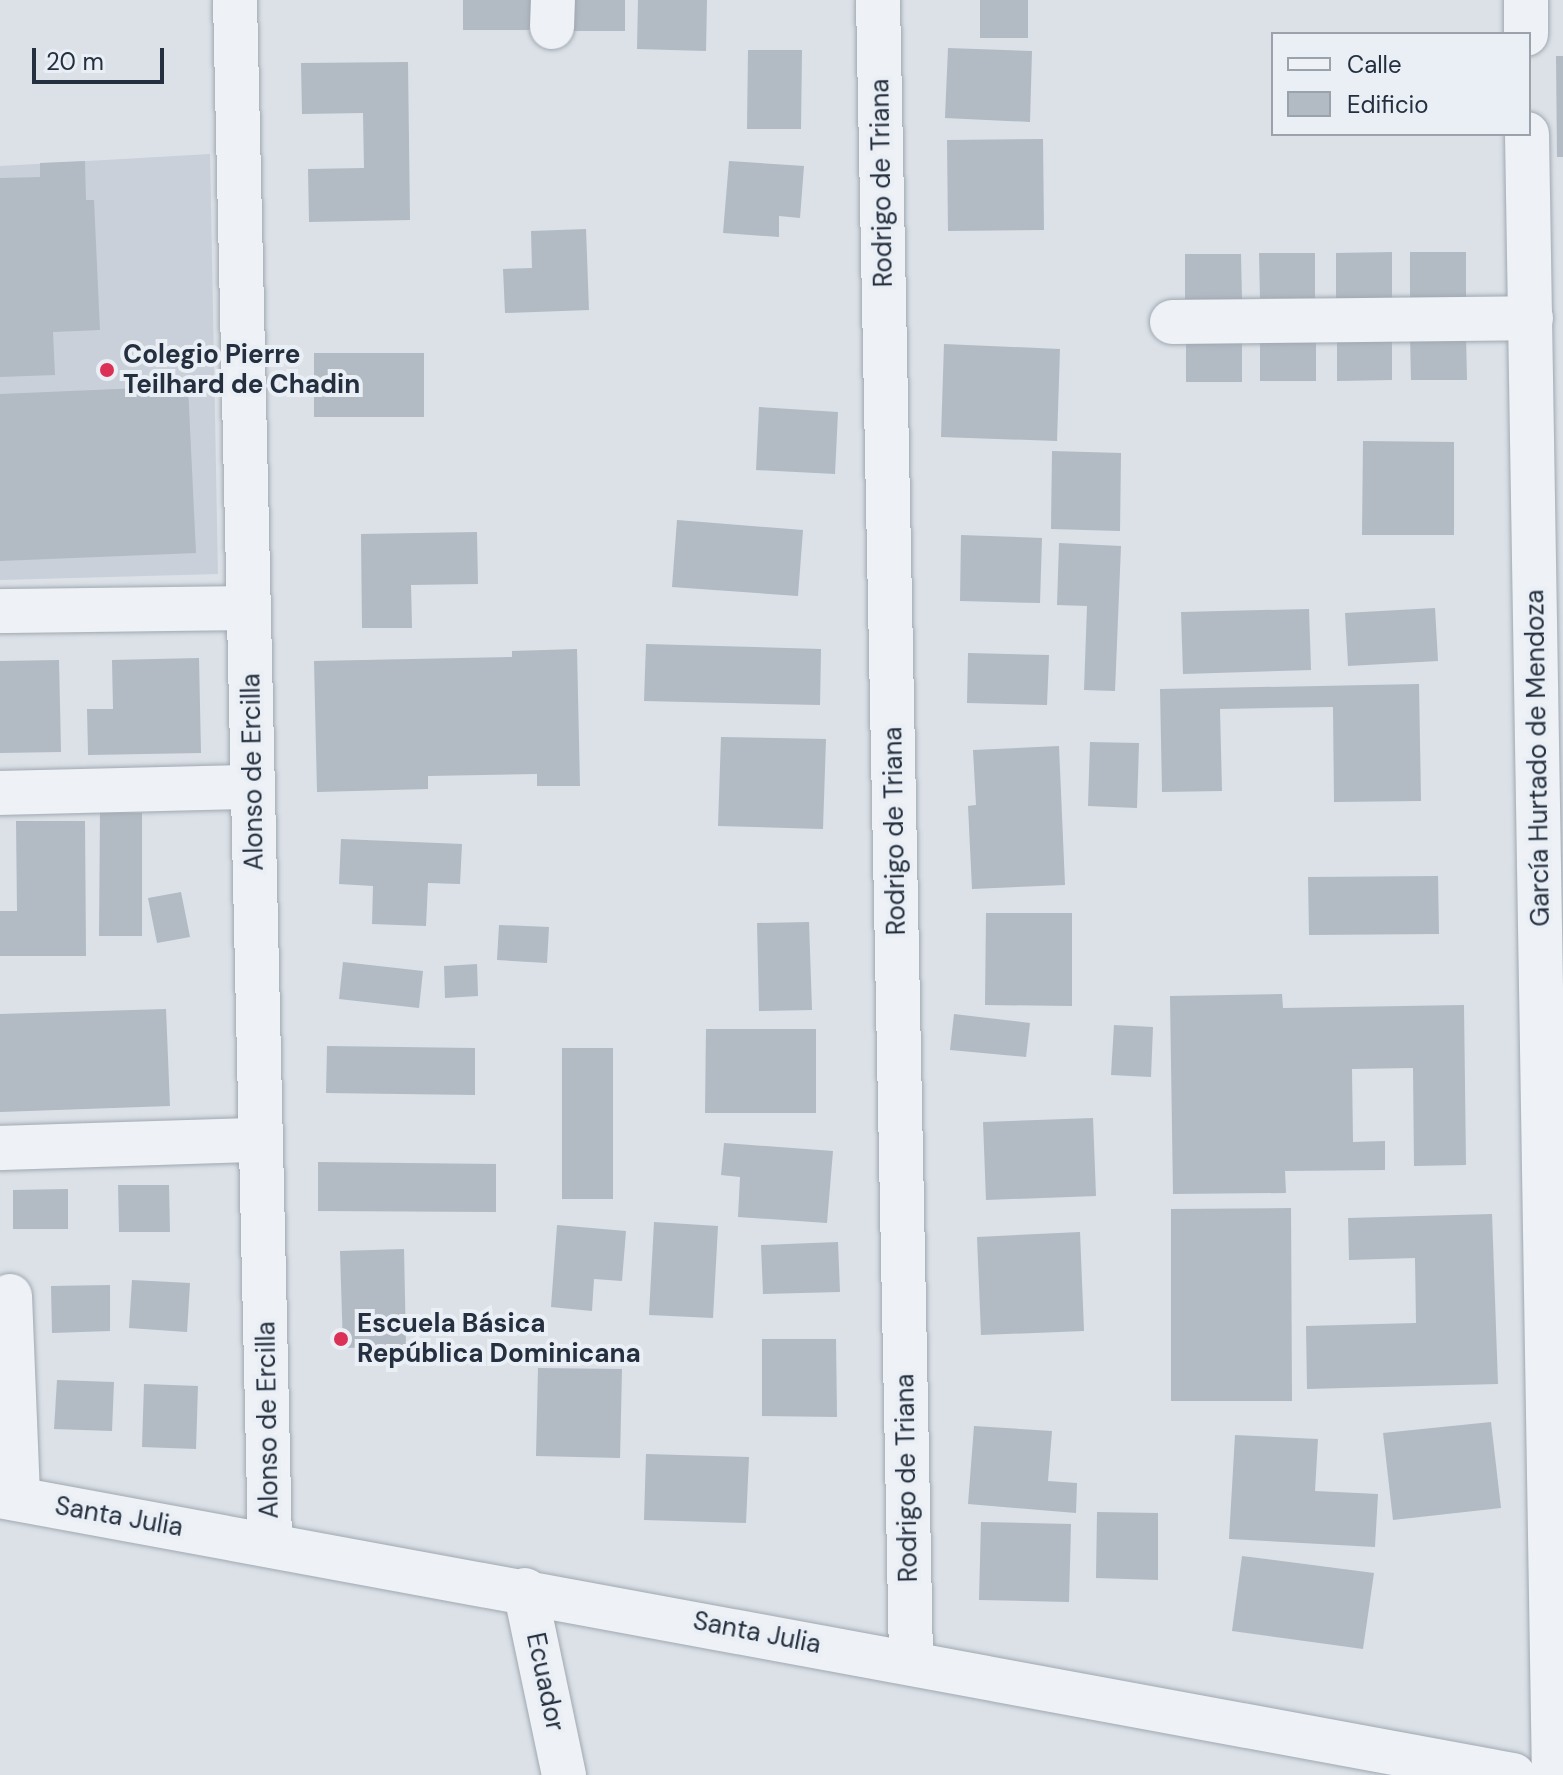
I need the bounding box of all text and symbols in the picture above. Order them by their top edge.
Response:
scale bar [36,32,168,82]
legend [1271,32,1531,136]
text: 20 m [46,46,104,77]
text: Calle [1347,49,1402,80]
street label: Rodrigo de Triana [865,78,899,288]
text: Edificio [1347,89,1429,120]
place label: Colegio Pierre Teilhard de Chadin [123,339,360,400]
marker: Colegio Pierre Teilhard de Chadin [98,361,116,379]
street label: García Hurtado de Mendoza [1519,589,1557,927]
street label: Alonso de Ercilla [236,673,270,871]
street label: Rodrigo de Triana [878,726,912,936]
place label: Escuela Básica República Dominicana [357,1308,641,1370]
street label: Alonso de Ercilla [251,1321,285,1519]
marker: Escuela Básica República Dominicana [332,1330,350,1348]
street label: Rodrigo de Triana [890,1373,924,1583]
street label: Santa Julia [53,1490,185,1544]
street label: Santa Julia [690,1605,824,1661]
street label: Ecuador [519,1630,571,1734]

